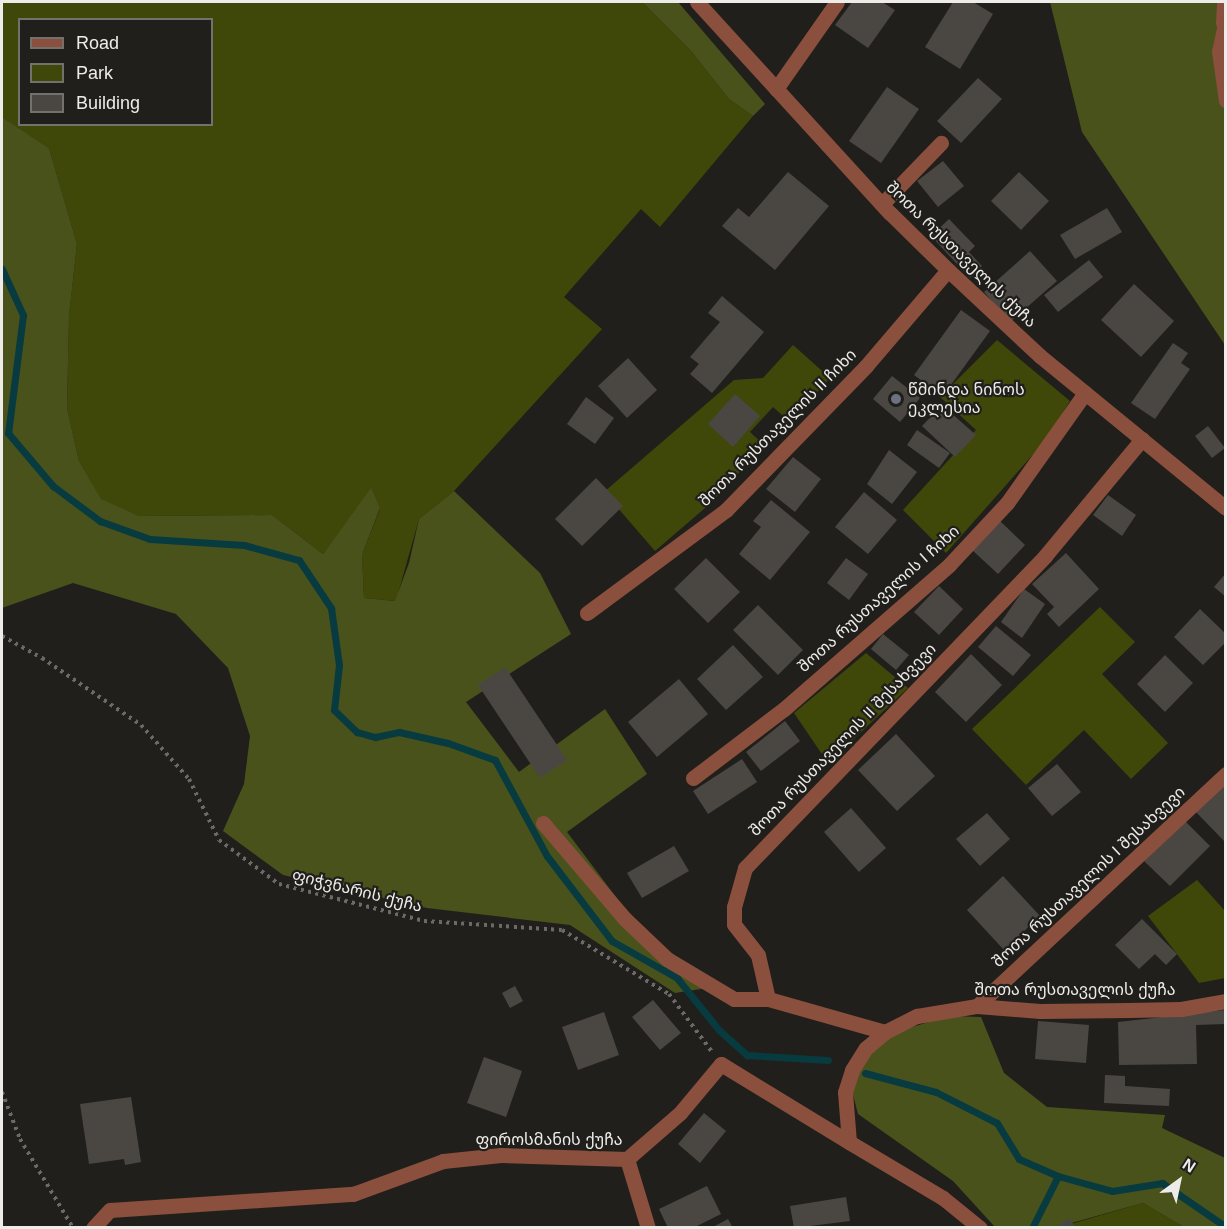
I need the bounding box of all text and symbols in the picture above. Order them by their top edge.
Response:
legend [18,18,213,126]
text: Road [76,33,119,53]
text: Park [76,63,113,83]
text: Building [76,93,140,113]
street label: შოთა რუსთაველის ქუჩა [882,178,1040,332]
street label: შოთა რუსთაველის II ჩიხი [695,345,861,511]
place label: წმინდა ნინოს ეკლესია [908,380,1025,418]
marker: წმინდა ნინოს ეკლესია [889,392,903,406]
street label: შოთა რუსთაველის I ჩიხი [794,522,964,676]
street label: შოთა რუსთაველის II შესახვევი [746,640,940,840]
street label: შოთა რუსთაველის I შესახვევი [989,783,1189,971]
street label: ფიჭვნარის ქუჩა [290,866,424,916]
street label: შოთა რუსთაველის ქუჩა [974,980,1176,1000]
street label: ფიროსმანის ქუჩა [475,1130,623,1150]
north arrow [1149,1151,1209,1211]
text: N [1180,1155,1199,1176]

